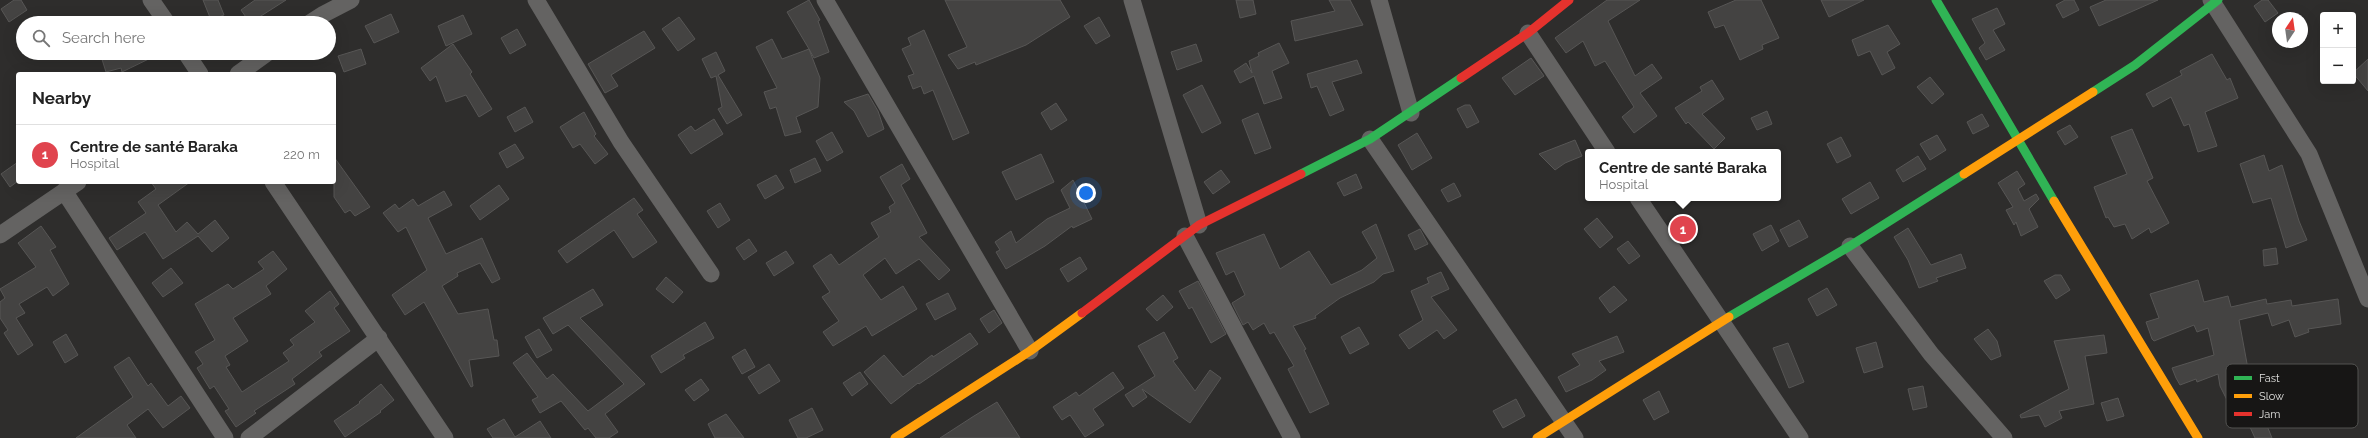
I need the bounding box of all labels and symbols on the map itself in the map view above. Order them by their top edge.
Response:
north arrow [2272,12,2308,48]
your location [1076,183,1096,203]
pin: 1 [1670,214,1696,244]
legend [2226,364,2358,428]
text: Fast [2259,372,2280,385]
text: Slow [2259,390,2284,403]
text: Jam [2259,408,2280,421]

